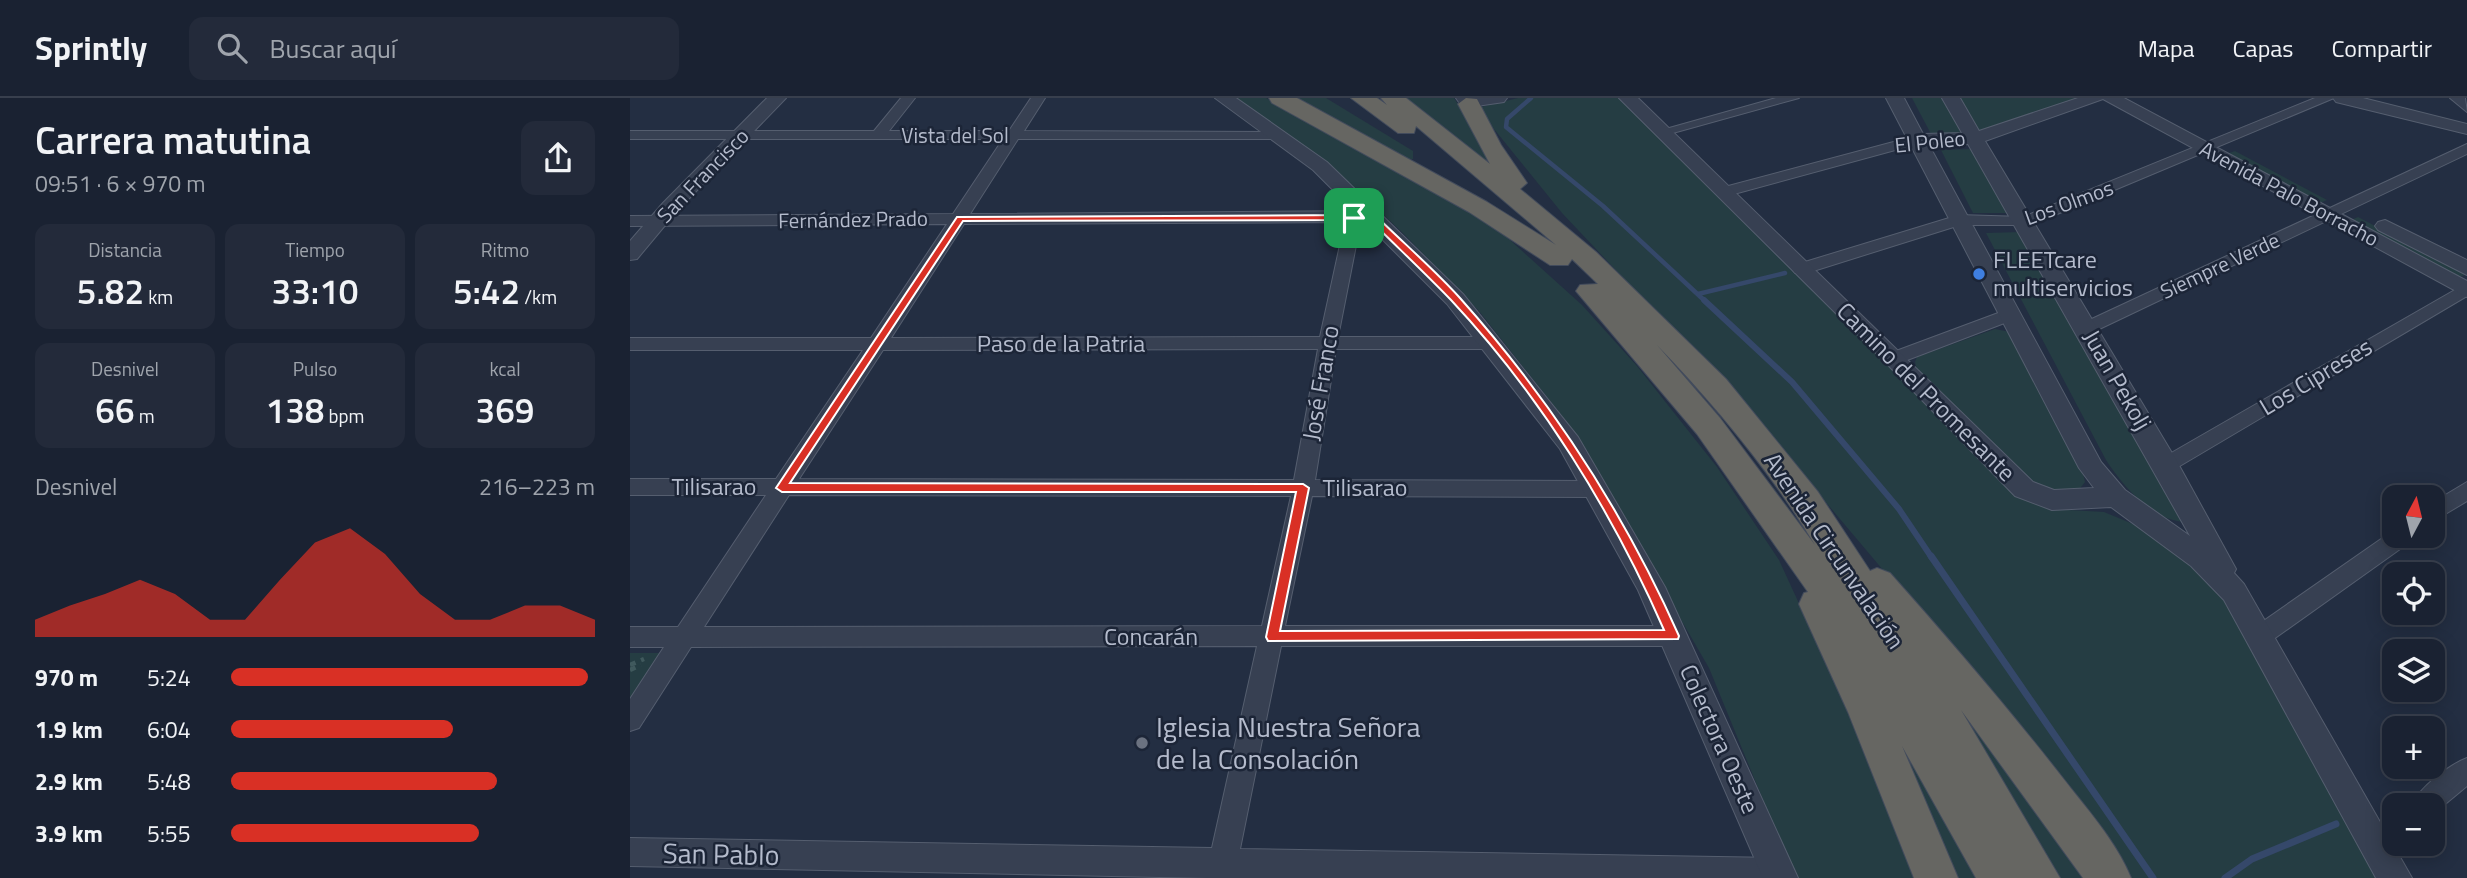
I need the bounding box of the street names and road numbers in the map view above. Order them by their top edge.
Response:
street label: Vista del Sol [901,119,1009,151]
street label: San Francisco [649,121,756,230]
street label: El Poleo [1893,121,1967,161]
street label: Avenida Palo Borracho [2194,132,2385,254]
street label: Los Olmos [2020,171,2118,233]
street label: Fernández Prado [778,202,928,236]
street label: Siempre Verde [2155,223,2285,307]
street label: Camino del Promesante [1829,294,2024,489]
street label: José Franco [1292,322,1348,443]
street label: Juan Pekolj [2075,323,2161,436]
street label: Paso de la Patria [977,325,1145,361]
street label: Los Cipreses [2252,328,2379,424]
street label: Avenida Circunvalación [1756,445,1914,656]
street label: Tilisarao [672,468,756,504]
street label: Tilisarao [1323,469,1407,505]
street label: Concarán [1104,618,1198,654]
street label: Colectora Oeste [1671,658,1769,819]
street label: San Pablo [662,831,780,876]

